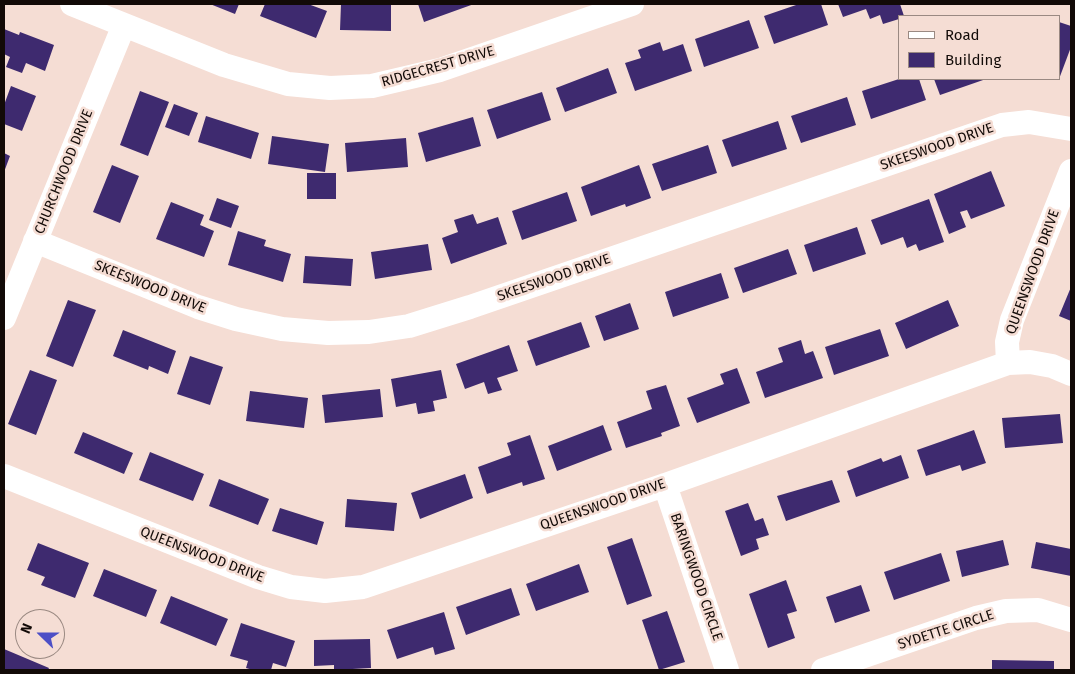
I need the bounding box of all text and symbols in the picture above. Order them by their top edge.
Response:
legend [898,15,1060,80]
text: Road [945,26,980,44]
street label: RIDGECREST DRIVE [380,43,496,91]
text: Building [945,51,1001,69]
street label: CHURCHWOOD DRIVE [31,107,97,237]
street label: SKEESWOOD DRIVE [878,120,996,174]
street label: QUEENSWOOD DRIVE [1003,207,1063,337]
street label: SKEESWOOD DRIVE [495,251,613,305]
street label: SKEESWOOD DRIVE [92,257,208,317]
street label: QUEENSWOOD DRIVE [538,476,668,534]
street label: BARINGWOOD CIRCLE [666,511,726,643]
street label: QUEENSWOOD DRIVE [138,524,266,586]
street label: SYDETTE CIRCLE [896,607,996,653]
north arrow [15,609,65,659]
text: N [17,621,36,636]

